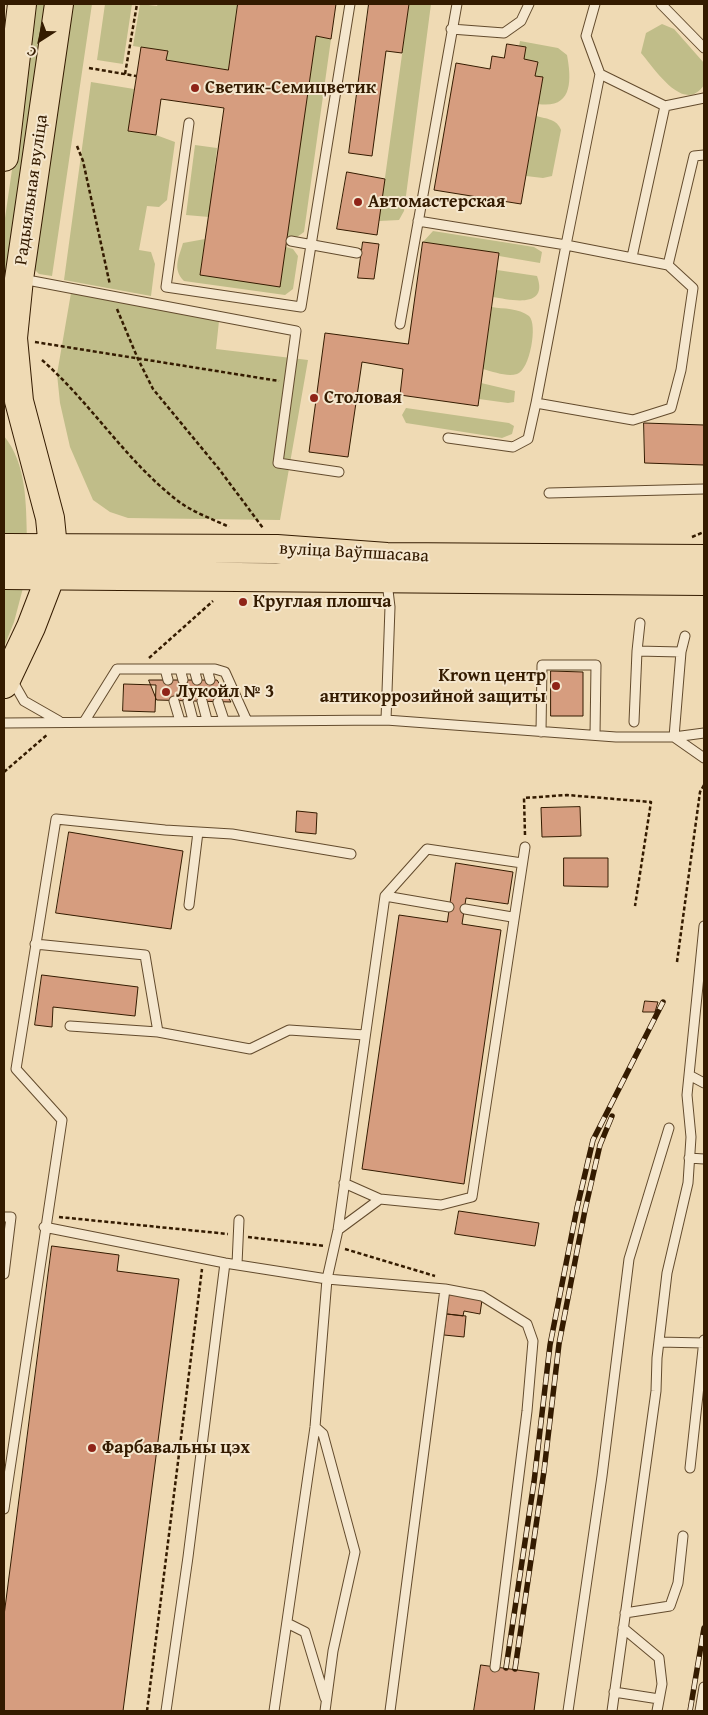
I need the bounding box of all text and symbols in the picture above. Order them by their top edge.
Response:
north arrow [15,15,65,65]
text: С [22,42,40,63]
place label: Светик-Семицветик [205,77,376,99]
marker: Светик-Семицветик [189,82,201,94]
street label: Радыяльная вуліца [11,113,53,267]
place label: Автомастерская [368,191,505,213]
marker: Автомастерская [352,196,364,208]
place label: Столовая [324,387,402,409]
marker: Столовая [308,392,320,404]
street label: вуліца Ваўпшасава [279,538,429,568]
place label: Круглая плошча [253,591,392,613]
marker: Круглая плошча [237,596,249,608]
place label: Krown центр антикоррозийной защиты [320,665,546,708]
marker: Krown центр антикоррозийной защиты [550,680,562,692]
place label: Лукойл № 3 [176,681,274,703]
marker: Лукойл № 3 [160,686,172,698]
place label: Фарбавальны цэх [102,1437,250,1459]
marker: Фарбавальны цэх [86,1442,98,1454]

